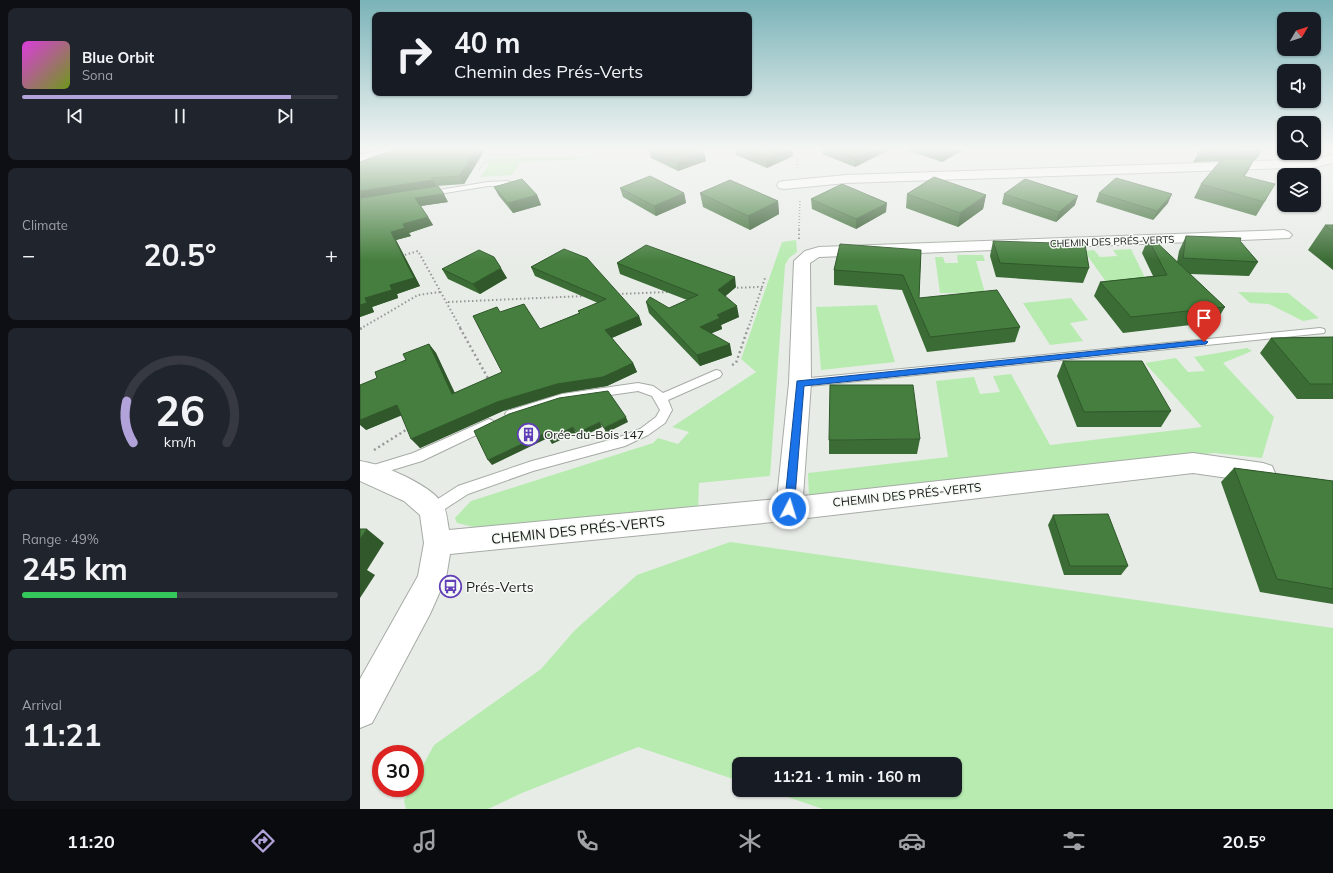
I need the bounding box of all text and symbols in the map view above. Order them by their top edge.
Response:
north arrow [1277,12,1321,56]
map controls [1277,12,1321,212]
text: 40 m [454,25,520,60]
icon: right [388,28,440,80]
text: Blue Orbit [82,48,154,67]
text: Chemin des Prés-Verts [454,60,643,83]
button: sound [1277,64,1321,108]
text: Sona [82,67,113,83]
icon: previous [64,105,86,127]
icon: pause [169,105,191,127]
icon: next [274,105,296,127]
button: search [1277,116,1321,160]
button: layers [1277,168,1321,212]
text: Climate [22,217,68,233]
street label: CHEMIN DES PRÉS-VERTS [1050,233,1175,250]
text: 20.5° [144,236,216,274]
text: − [22,241,35,269]
text: + [325,241,338,269]
pin [1187,301,1221,342]
icon: arrive [1193,307,1215,329]
text: 26 [155,383,205,435]
building icon: Orée-du-Bois 147 [515,422,541,448]
place label: Orée-du-Bois 147 [544,427,644,442]
text: km/h [164,432,196,450]
street label: CHEMIN DES PRÉS-VERTS [832,479,982,510]
position arrow [768,488,810,530]
street label: CHEMIN DES PRÉS-VERTS [490,512,666,548]
text: Range · 49% [22,531,99,547]
text: 245 km [22,550,128,588]
bus stop icon: Prés-Verts [437,574,463,600]
place label: Prés-Verts [466,578,534,596]
text: Arrival [22,697,62,713]
text: 11:21 [22,716,101,754]
speed limit sign: 30 [372,745,424,797]
text: 11:21 · 1 min · 160 m [773,767,921,786]
icon: directions [249,827,277,855]
icon: music [411,827,439,855]
icon: phone [573,827,601,855]
icon: climate [736,827,764,855]
icon: car [898,827,926,855]
icon: filters [1060,827,1088,855]
text: 11:20 [67,830,115,853]
text: 20.5° [1222,830,1266,853]

